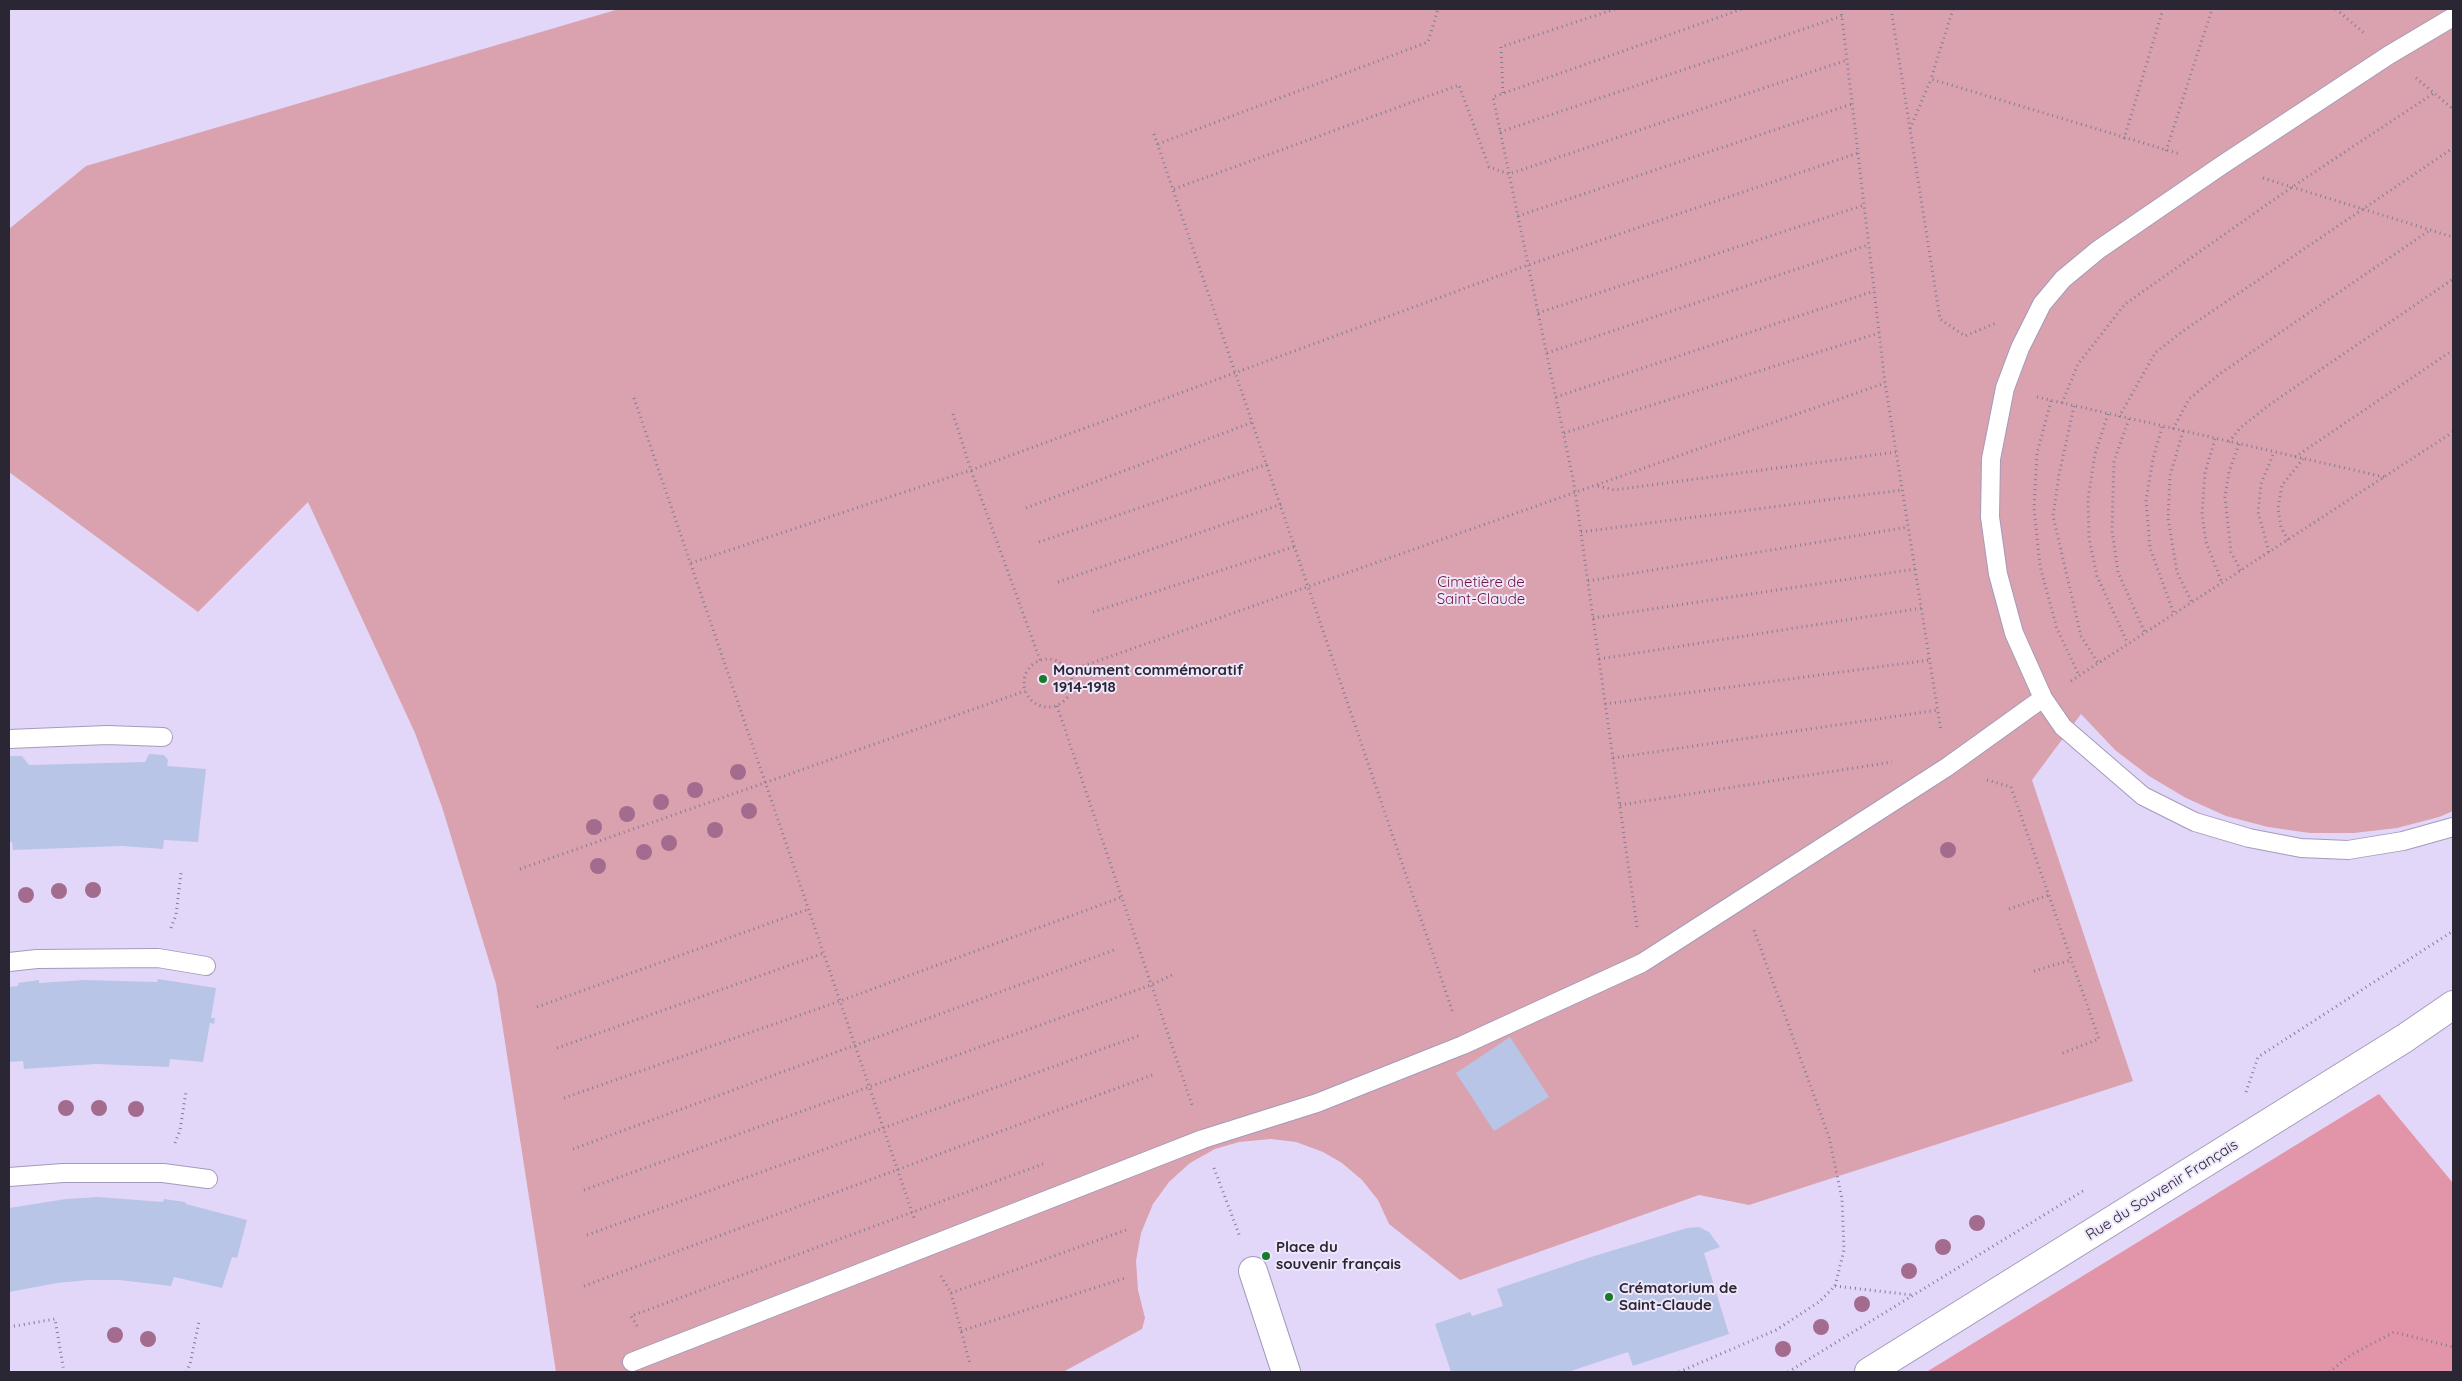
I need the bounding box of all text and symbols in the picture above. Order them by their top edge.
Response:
park label: Cimetière de Saint-Claude [1437,573,1525,608]
place label: Monument commémoratif 1914-1918 [1053,661,1243,696]
marker: Monument commémoratif 1914-1918 [1037,673,1049,685]
street label: Rue du Souvenir Français [2083,1136,2241,1244]
place label: Place du souvenir français [1276,1238,1401,1273]
marker: Place du souvenir français [1260,1250,1272,1262]
place label: Crématorium de Saint-Claude [1619,1279,1737,1314]
marker: Crématorium de Saint-Claude [1603,1291,1615,1303]

